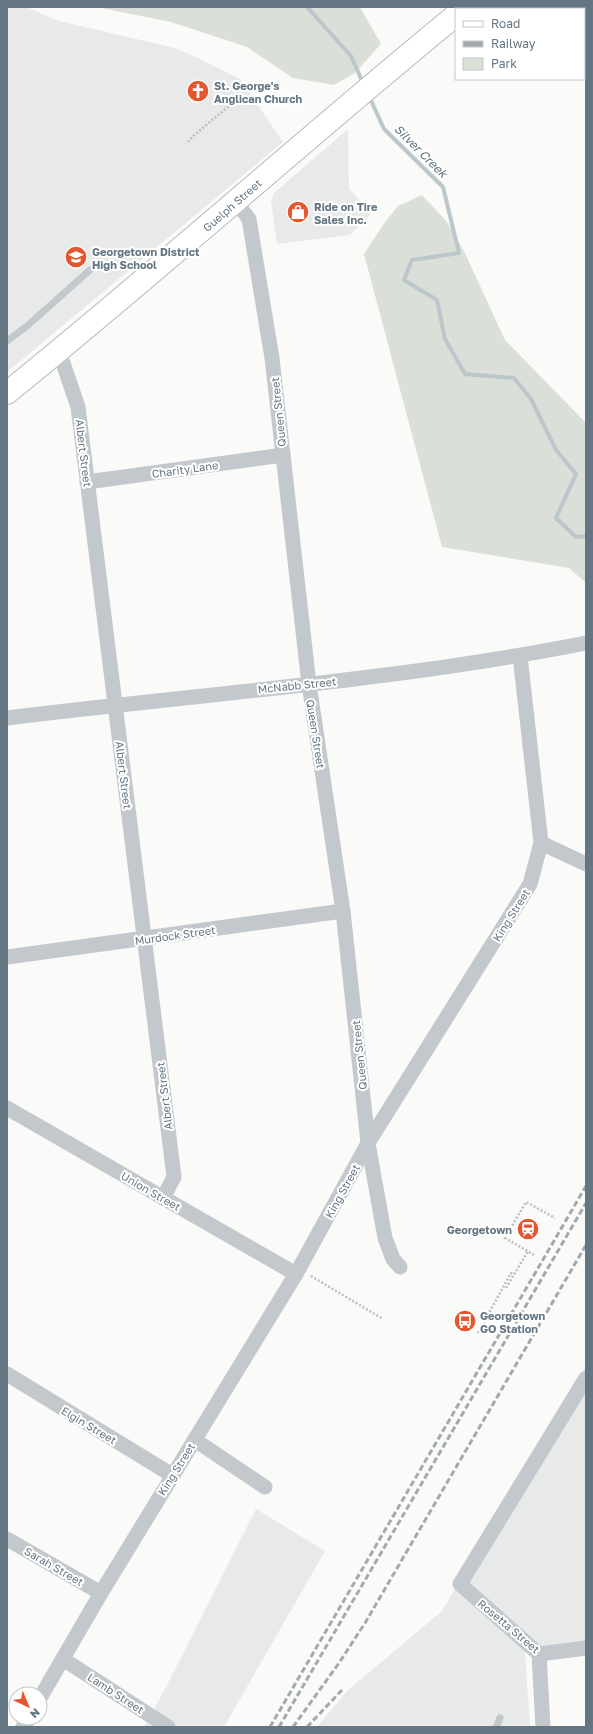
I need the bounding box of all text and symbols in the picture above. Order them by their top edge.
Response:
legend [455,8,585,80]
text: Road [491,16,520,31]
text: Railway [491,36,536,51]
text: Park [491,56,517,71]
church icon: St. George's Anglican Church [185,78,211,104]
place label: St. George's Anglican Church [214,79,302,105]
water label: Silver Creek [391,121,452,182]
street label: Guelph Street [200,176,264,234]
shop icon: Ride on Tire Sales Inc. [285,199,311,225]
place label: Ride on Tire Sales Inc. [314,200,378,226]
school or university icon: Georgetown District High School [63,244,89,270]
place label: Georgetown District High School [92,245,200,271]
street label: Queen Street [268,377,288,447]
street label: Albert Street [73,418,95,488]
street label: Charity Lane [151,458,219,480]
street label: McNabb Street [257,674,337,696]
street label: Queen Street [304,699,328,769]
street label: Albert Street [113,740,135,810]
street label: King Street [490,886,532,944]
street label: Murdock Street [134,923,216,947]
street label: Queen Street [349,1020,369,1090]
street label: Albert Street [153,1061,175,1131]
street label: King Street [322,1162,362,1220]
street label: Union Street [119,1169,183,1213]
station icon: Georgetown [515,1216,541,1242]
place label: Georgetown [447,1223,512,1236]
bus stop icon: Georgetown GO Station [452,1308,478,1334]
place label: Georgetown GO Station [480,1309,546,1335]
street label: Elgin Street [59,1403,119,1447]
street label: King Street [155,1440,197,1498]
street label: Sarah Street [22,1544,86,1588]
street label: Rosetta Street [476,1596,542,1656]
street label: Lamb Street [85,1670,147,1716]
north arrow [8,1686,48,1726]
text: N [28,1706,43,1721]

